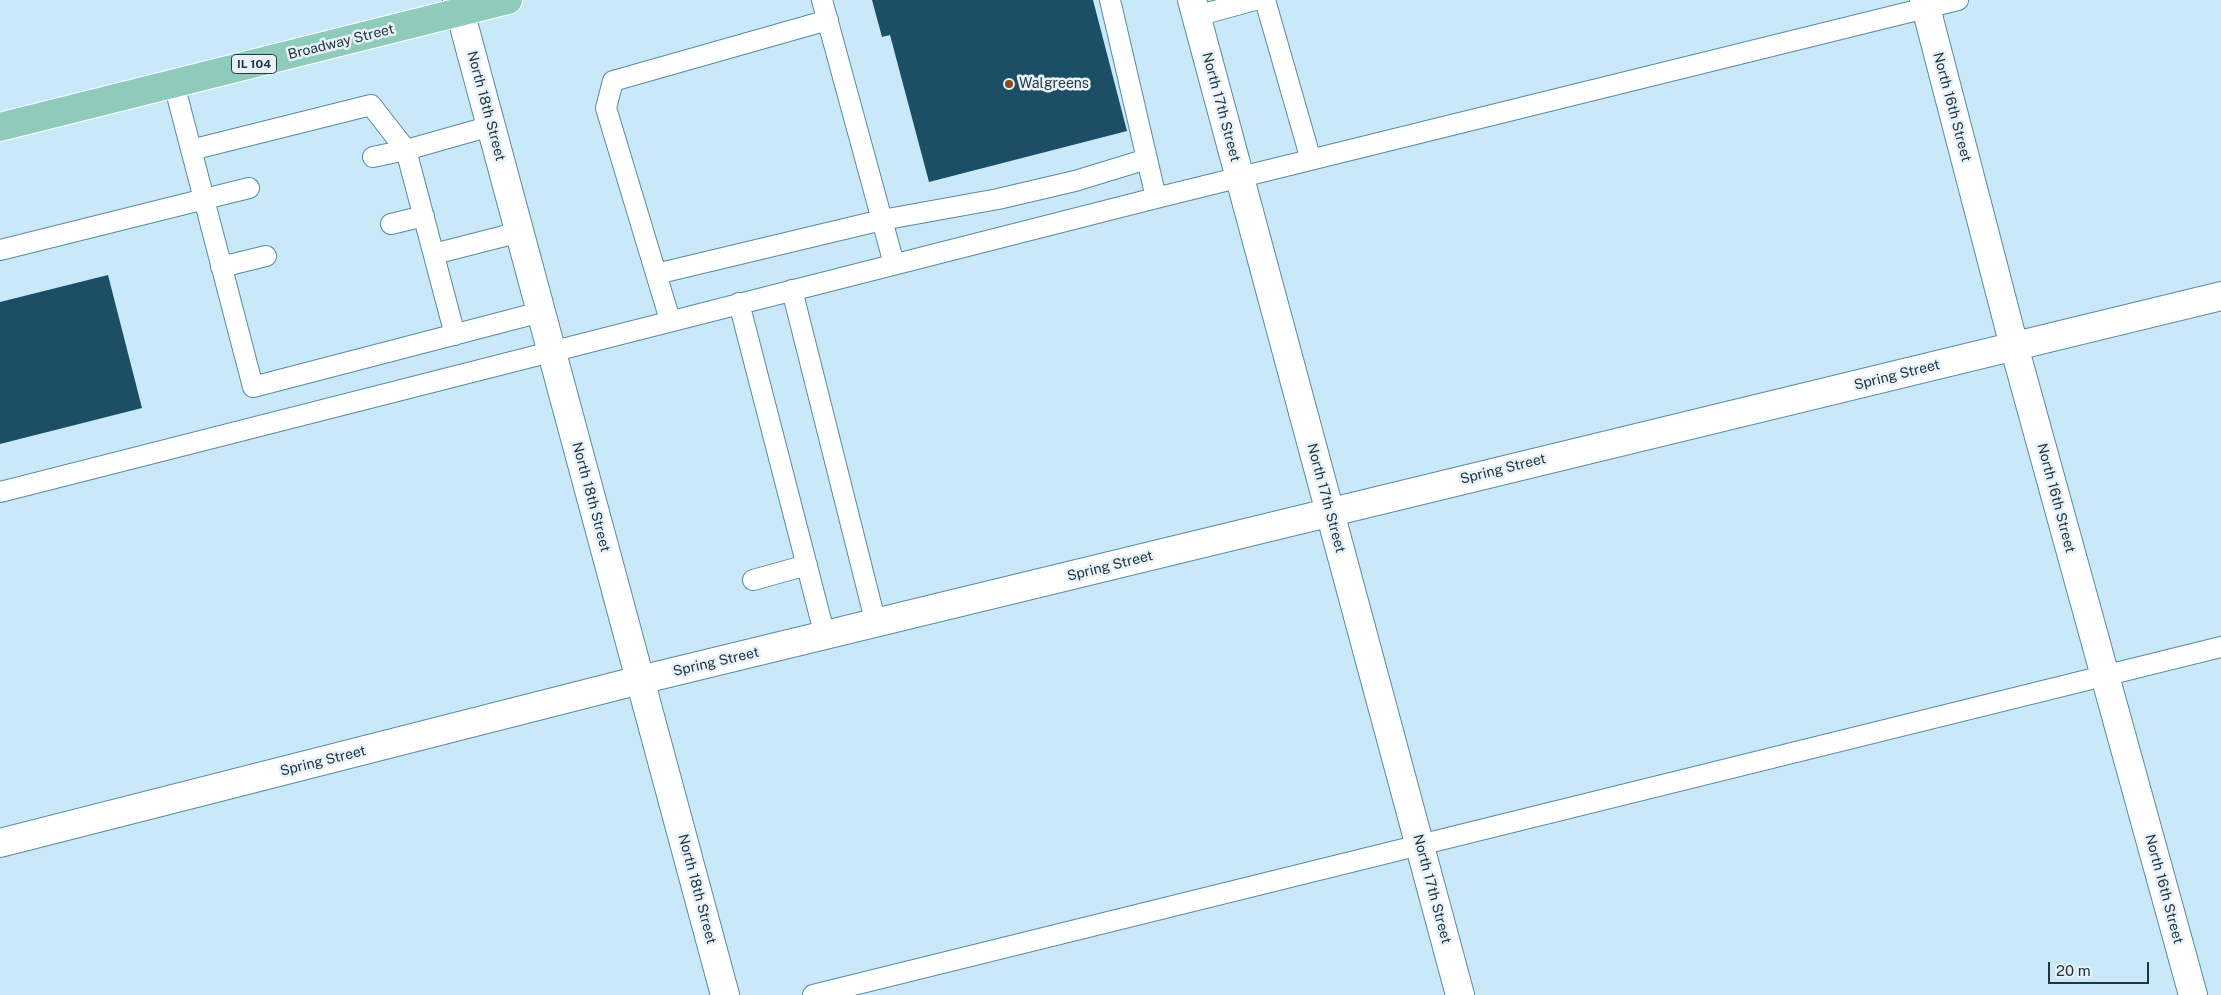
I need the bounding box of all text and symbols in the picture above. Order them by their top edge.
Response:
street label: Broadway Street [286,21,396,63]
street label: North 18th Street [463,49,509,163]
street label: North 16th Street [1929,50,1975,164]
street label: North 17th Street [1198,51,1244,163]
road number: IL 104 [232,54,276,74]
place label: Walgreens [1019,76,1089,92]
marker: Walgreens [1003,78,1015,90]
street label: Spring Street [1852,356,1942,394]
street label: North 18th Street [568,440,614,554]
street label: North 16th Street [2033,441,2079,555]
street label: North 17th Street [1303,442,1349,554]
street label: Spring Street [1458,450,1548,488]
street label: Spring Street [1065,547,1155,585]
street label: Spring Street [671,644,761,680]
street label: Spring Street [278,742,368,780]
street label: North 18th Street [674,832,720,946]
street label: North 16th Street [2141,832,2187,946]
street label: North 17th Street [1409,833,1455,945]
scale bar [2051,952,2152,984]
text: 20 m [2056,962,2091,979]

